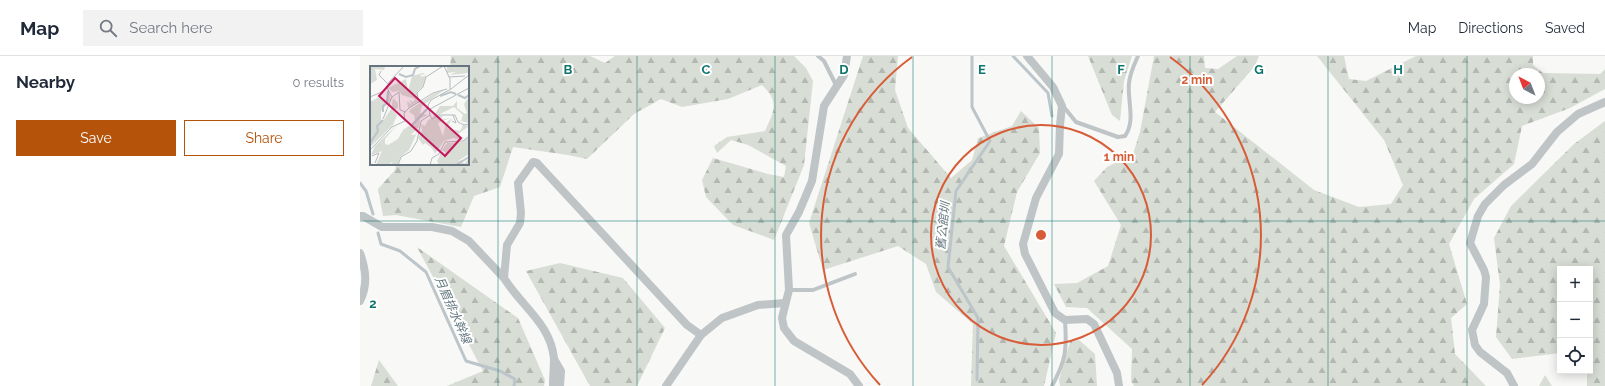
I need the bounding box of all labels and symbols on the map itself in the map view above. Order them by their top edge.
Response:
text: B [564,62,573,77]
text: C [702,62,711,77]
text: D [839,62,849,77]
text: E [978,62,986,77]
text: F [1117,62,1125,77]
text: G [1254,62,1264,77]
text: H [1393,62,1403,77]
inset map [370,66,469,165]
north arrow [1509,68,1545,104]
text: 2 min [1181,73,1213,87]
text: 1 min [1104,150,1134,164]
water label: 舊公館圳 [934,199,953,251]
centre of rings [1034,228,1048,242]
water label: 月眉排水幹線 [432,274,475,348]
text: 2 [369,296,377,311]

